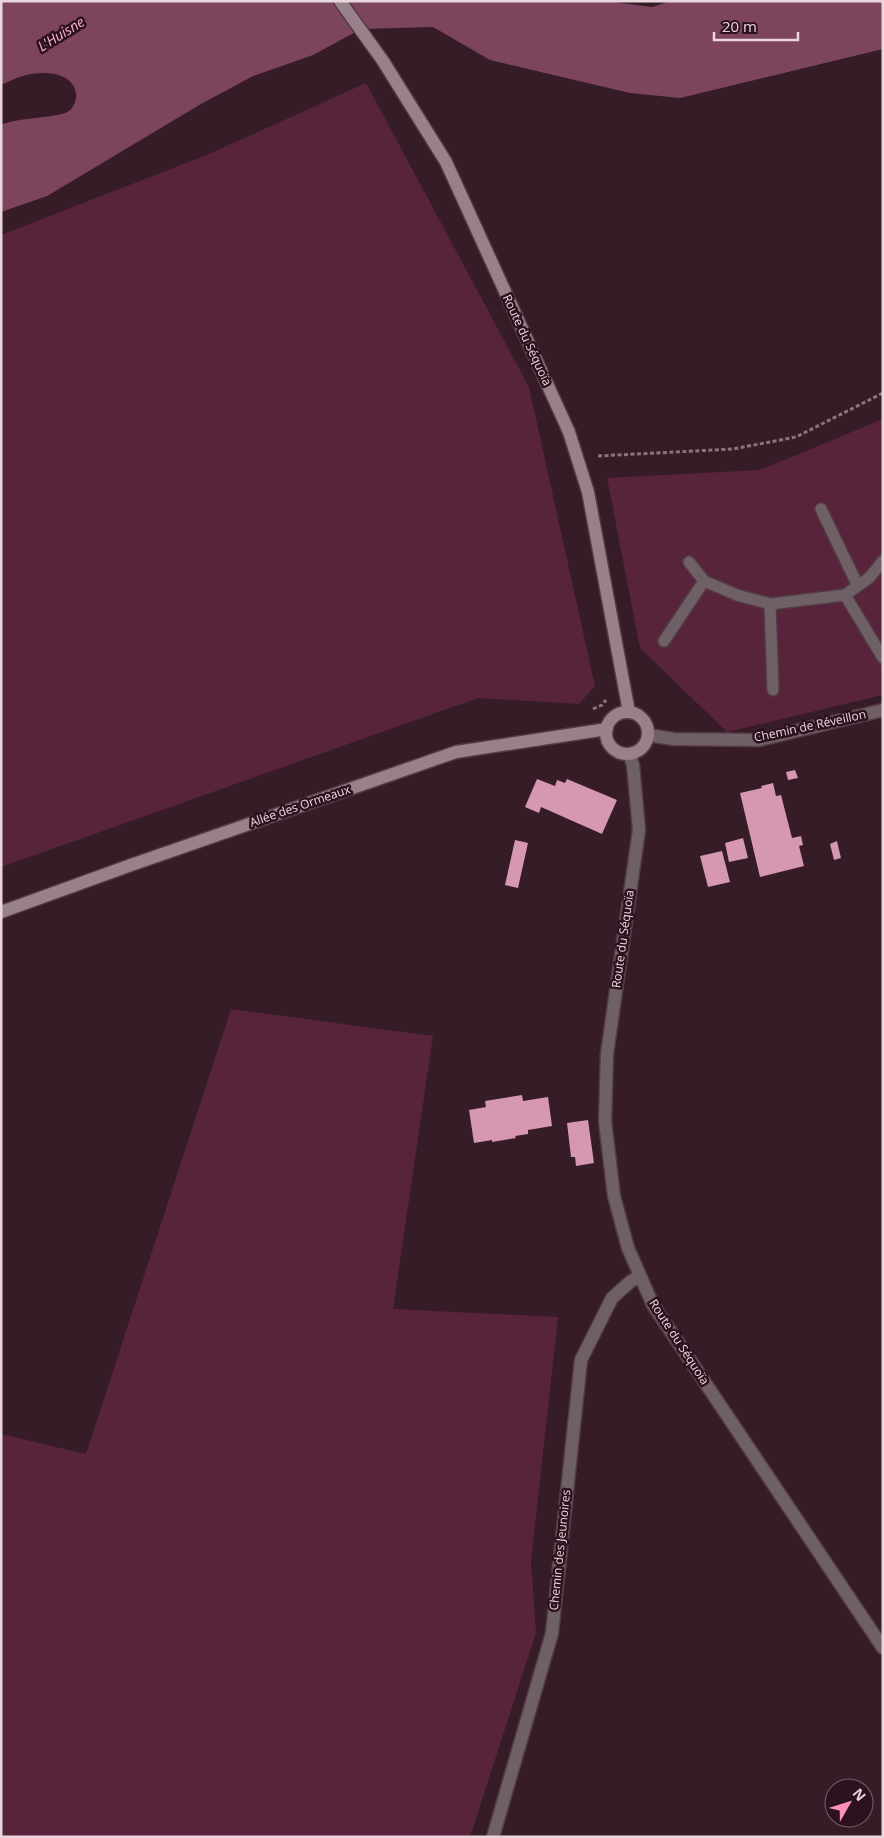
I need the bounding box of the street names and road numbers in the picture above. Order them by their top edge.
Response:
street label: Route du Séquoïa [499,291,556,388]
street label: Chemin de Réveillon [752,705,867,746]
street label: Allée des Ormeaux [247,780,353,831]
street label: Route du Séquoïa [607,889,638,989]
street label: Route du Séquoïa [645,1296,713,1388]
street label: Chemin des Jeunoires [545,1488,574,1611]

